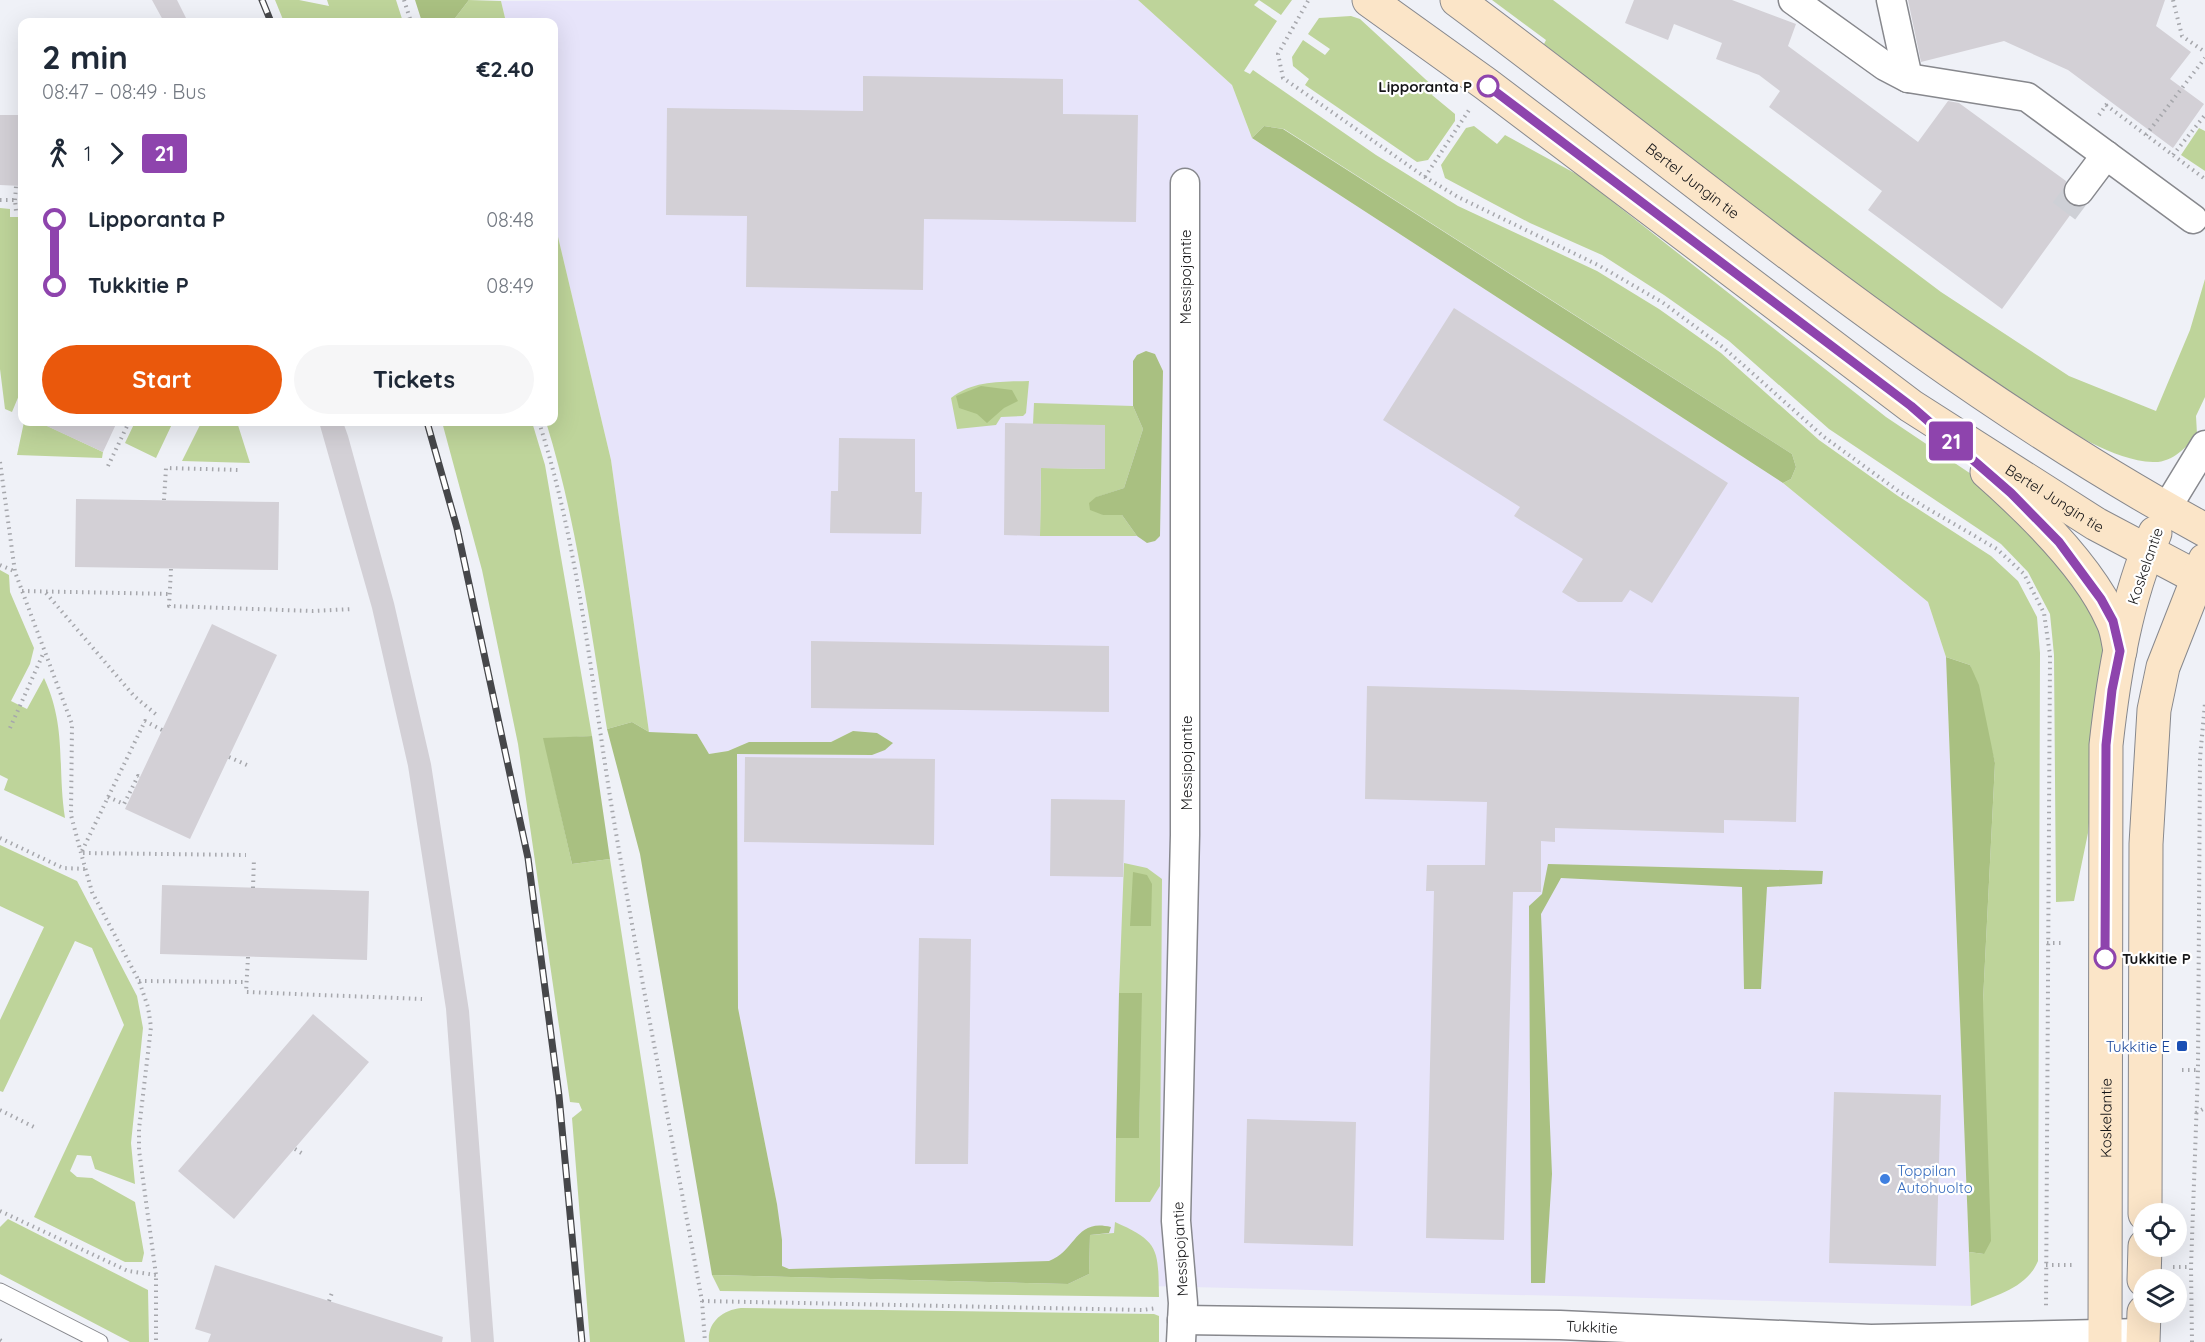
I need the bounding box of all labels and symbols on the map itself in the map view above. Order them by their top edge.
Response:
marker: Lipporanta P [1477,75,1499,97]
place label: Lipporanta P [1378,77,1472,96]
street label: Bertel Jungin tie [1642,138,1744,222]
street label: Messipojantie [1176,230,1195,324]
line badge: 21 [1924,422,1978,460]
street label: Bertel Jungin tie [2002,459,2107,536]
street label: Koskelantie [2123,525,2167,607]
street label: Messipojantie [1177,716,1196,810]
marker: Tukkitie P [2094,947,2116,969]
place label: Tukkitie P [2122,949,2191,968]
place label: Tukkitie E [2106,1037,2170,1056]
marker: Tukkitie E [2175,1039,2189,1053]
street label: Koskelantie [2096,1078,2115,1158]
place label: Toppilan Autohuolto [1897,1161,1973,1197]
marker: Toppilan Autohuolto [1878,1172,1892,1186]
street label: Messipojantie [1168,1201,1192,1297]
street label: Tukkitie [1566,1316,1618,1337]

